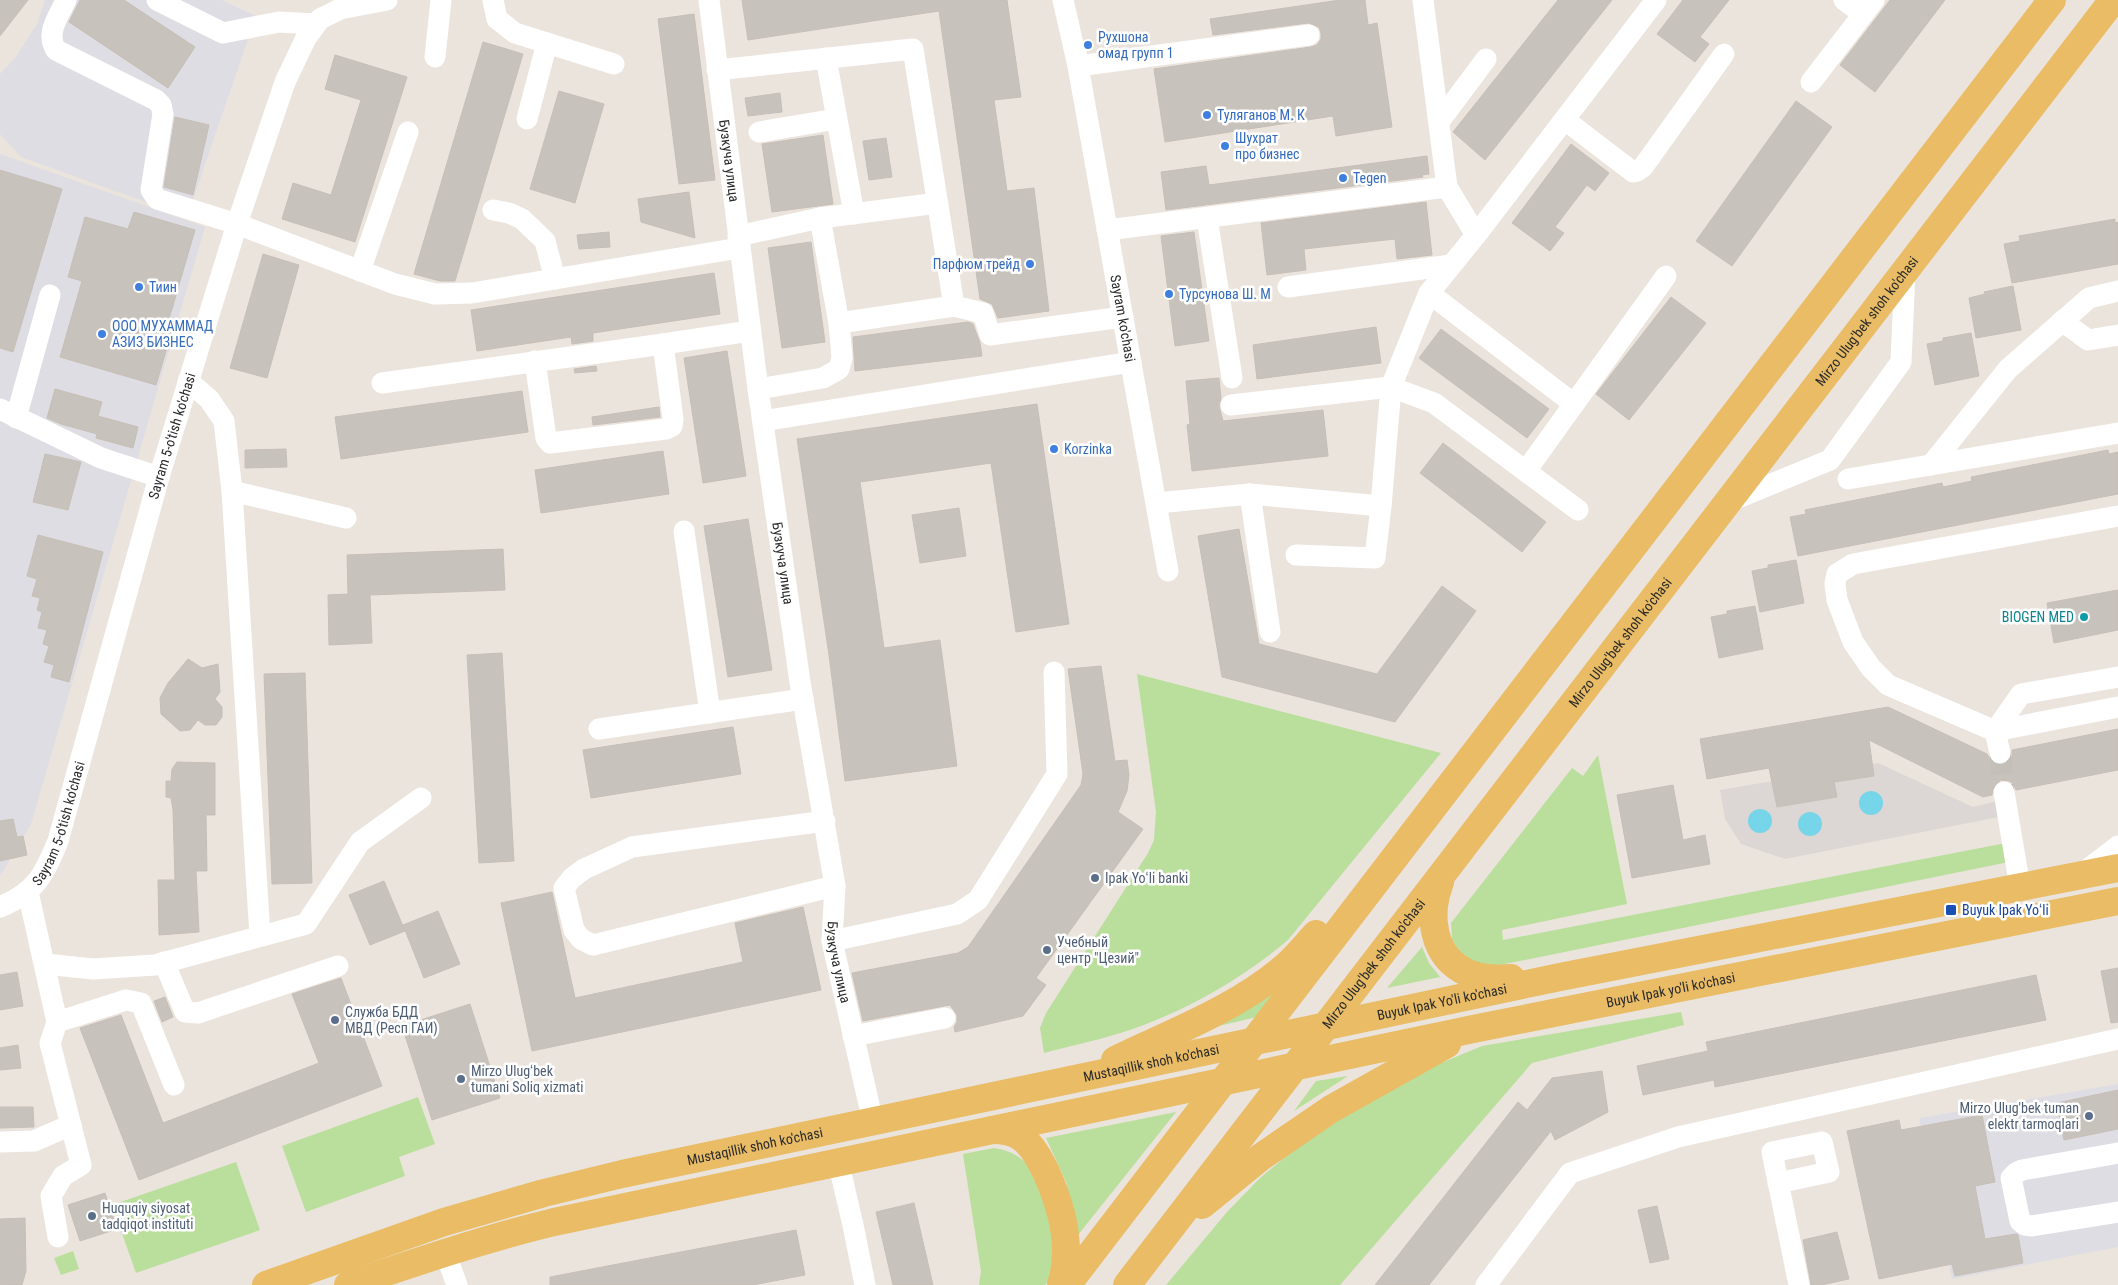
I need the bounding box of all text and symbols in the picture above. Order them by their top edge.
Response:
place label: Рухшона омад групп 1 [1098,29,1174,61]
marker: Рухшона омад групп 1 [1082,39,1094,51]
place label: Туляганов М. К [1217,107,1305,123]
marker: Туляганов М. К [1201,109,1213,121]
street label: Бузкуча улица [716,119,742,203]
place label: Шухрат про бизнес [1235,130,1299,162]
marker: Шухрат про бизнес [1219,140,1231,152]
place label: Tegen [1353,170,1386,186]
marker: Tegen [1337,172,1349,184]
street label: Mirzo Ulug'bek shoh ko'chasi [1812,253,1921,389]
place label: Парфюм трейд [933,256,1020,272]
marker: Парфюм трейд [1024,258,1036,270]
street label: Sayram ko'chasi [1107,274,1139,363]
place label: Тиин [149,279,177,295]
marker: Тиин [133,281,145,293]
place label: Турсунова Ш. М [1179,286,1271,302]
marker: Турсунова Ш. М [1163,288,1175,300]
place label: ООО МУХАММАД АЗИЗ БИЗНЕС [112,318,213,350]
marker: ООО МУХАММАД АЗИЗ БИЗНЕС [96,328,108,340]
street label: Sayram 5-o'tish ko'chasi [145,371,199,501]
place label: Korzinka [1064,441,1112,457]
marker: Korzinka [1048,443,1060,455]
street label: Бузкуча улица [769,521,797,605]
street label: Mirzo Ulug'bek shoh ko'chasi [1565,575,1675,710]
place label: BIOGEN MED [2002,609,2074,625]
marker: BIOGEN MED [2078,611,2090,623]
street label: Sayram 5-o'tish ko'chasi [29,760,88,889]
place label: Ipak Yoʻli banki [1105,870,1188,886]
marker: Ipak Yoʻli banki [1089,872,1101,884]
street label: Mirzo Ulug'bek shoh ko'chasi [1319,896,1428,1032]
place label: Buyuk Ipak Yoʻli [1962,902,2049,918]
marker: Buyuk Ipak Yoʻli [1944,903,1958,917]
street label: Бузкуча улица [824,921,854,1005]
place label: Учебный центр "Цезий" [1057,934,1139,966]
marker: Учебный центр "Цезий" [1041,944,1053,956]
street label: Buyuk Ipak yo'li ko'chasi [1605,969,1737,1010]
street label: Buyuk Ipak Yo'li ko'chasi [1375,980,1508,1023]
place label: Служба БДД МВД (Респ ГАИ) [345,1004,438,1037]
marker: Служба БДД МВД (Респ ГАИ) [329,1014,341,1026]
street label: Mustaqillik shoh ko'chasi [1082,1041,1221,1085]
place label: Mirzo Ulugʻbek tumani Soliq xizmati [471,1063,583,1095]
marker: Mirzo Ulugʻbek tumani Soliq xizmati [455,1073,467,1085]
place label: Mirzo Ulug'bek tuman elektr tarmoqlari [1960,1100,2079,1132]
marker: Mirzo Ulug'bek tuman elektr tarmoqlari [2083,1110,2095,1122]
street label: Mustaqillik shoh ko'chasi [686,1124,824,1168]
place label: Huquqiy siyosat tadqiqot instituti [102,1200,193,1232]
marker: Huquqiy siyosat tadqiqot instituti [86,1210,98,1222]

